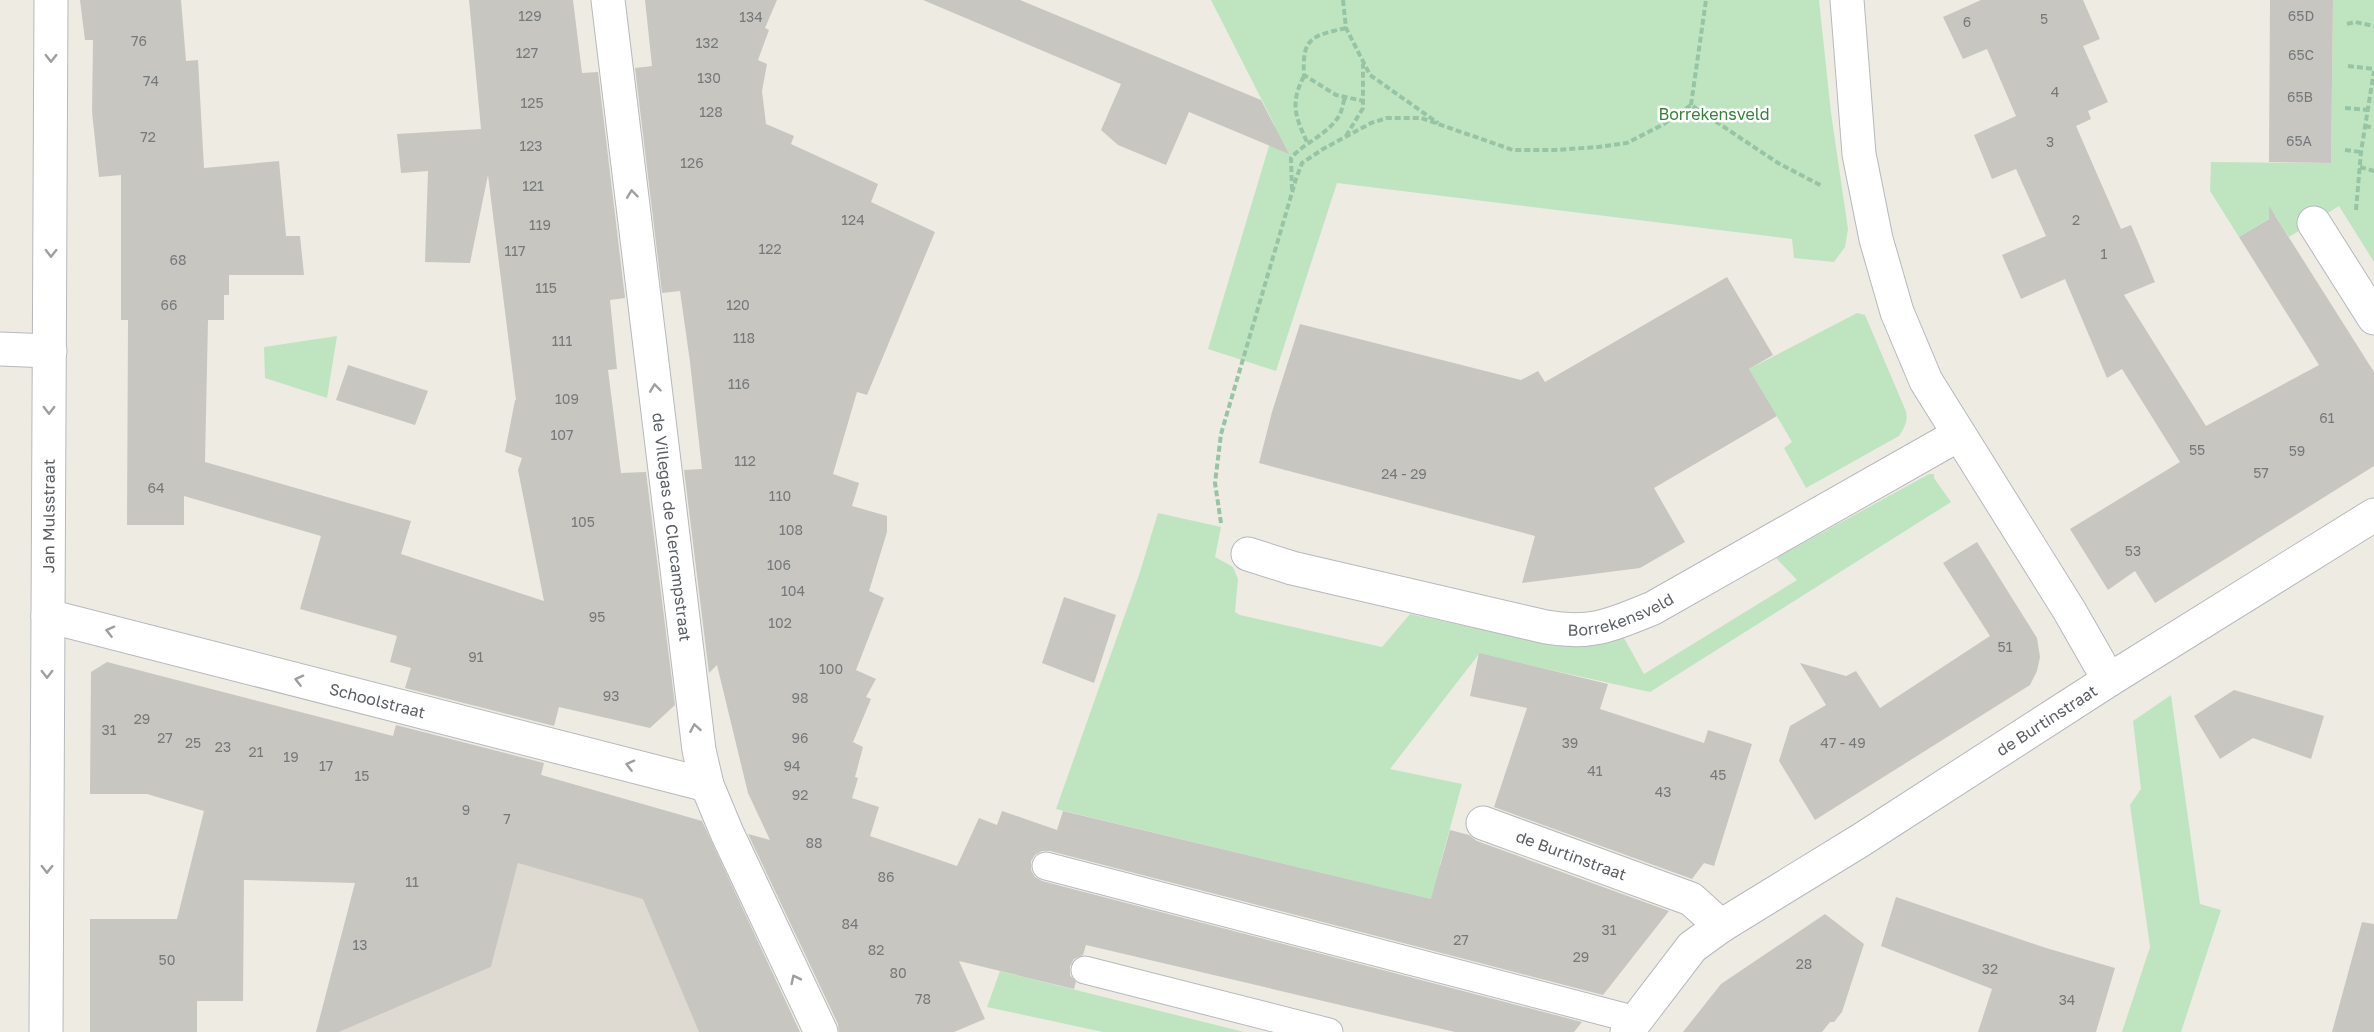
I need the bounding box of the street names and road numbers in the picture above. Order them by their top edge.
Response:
street label: de Villegas de Clercampstraat [648,412,696,643]
street label: Jan Mulsstraat [38,459,59,573]
street label: Borrekensveld [1567,589,1677,640]
street label: Schoolstraat [327,679,428,722]
street label: de Burtinstraat [1992,680,2101,760]
street label: de Burtinstraat [1513,826,1629,885]

